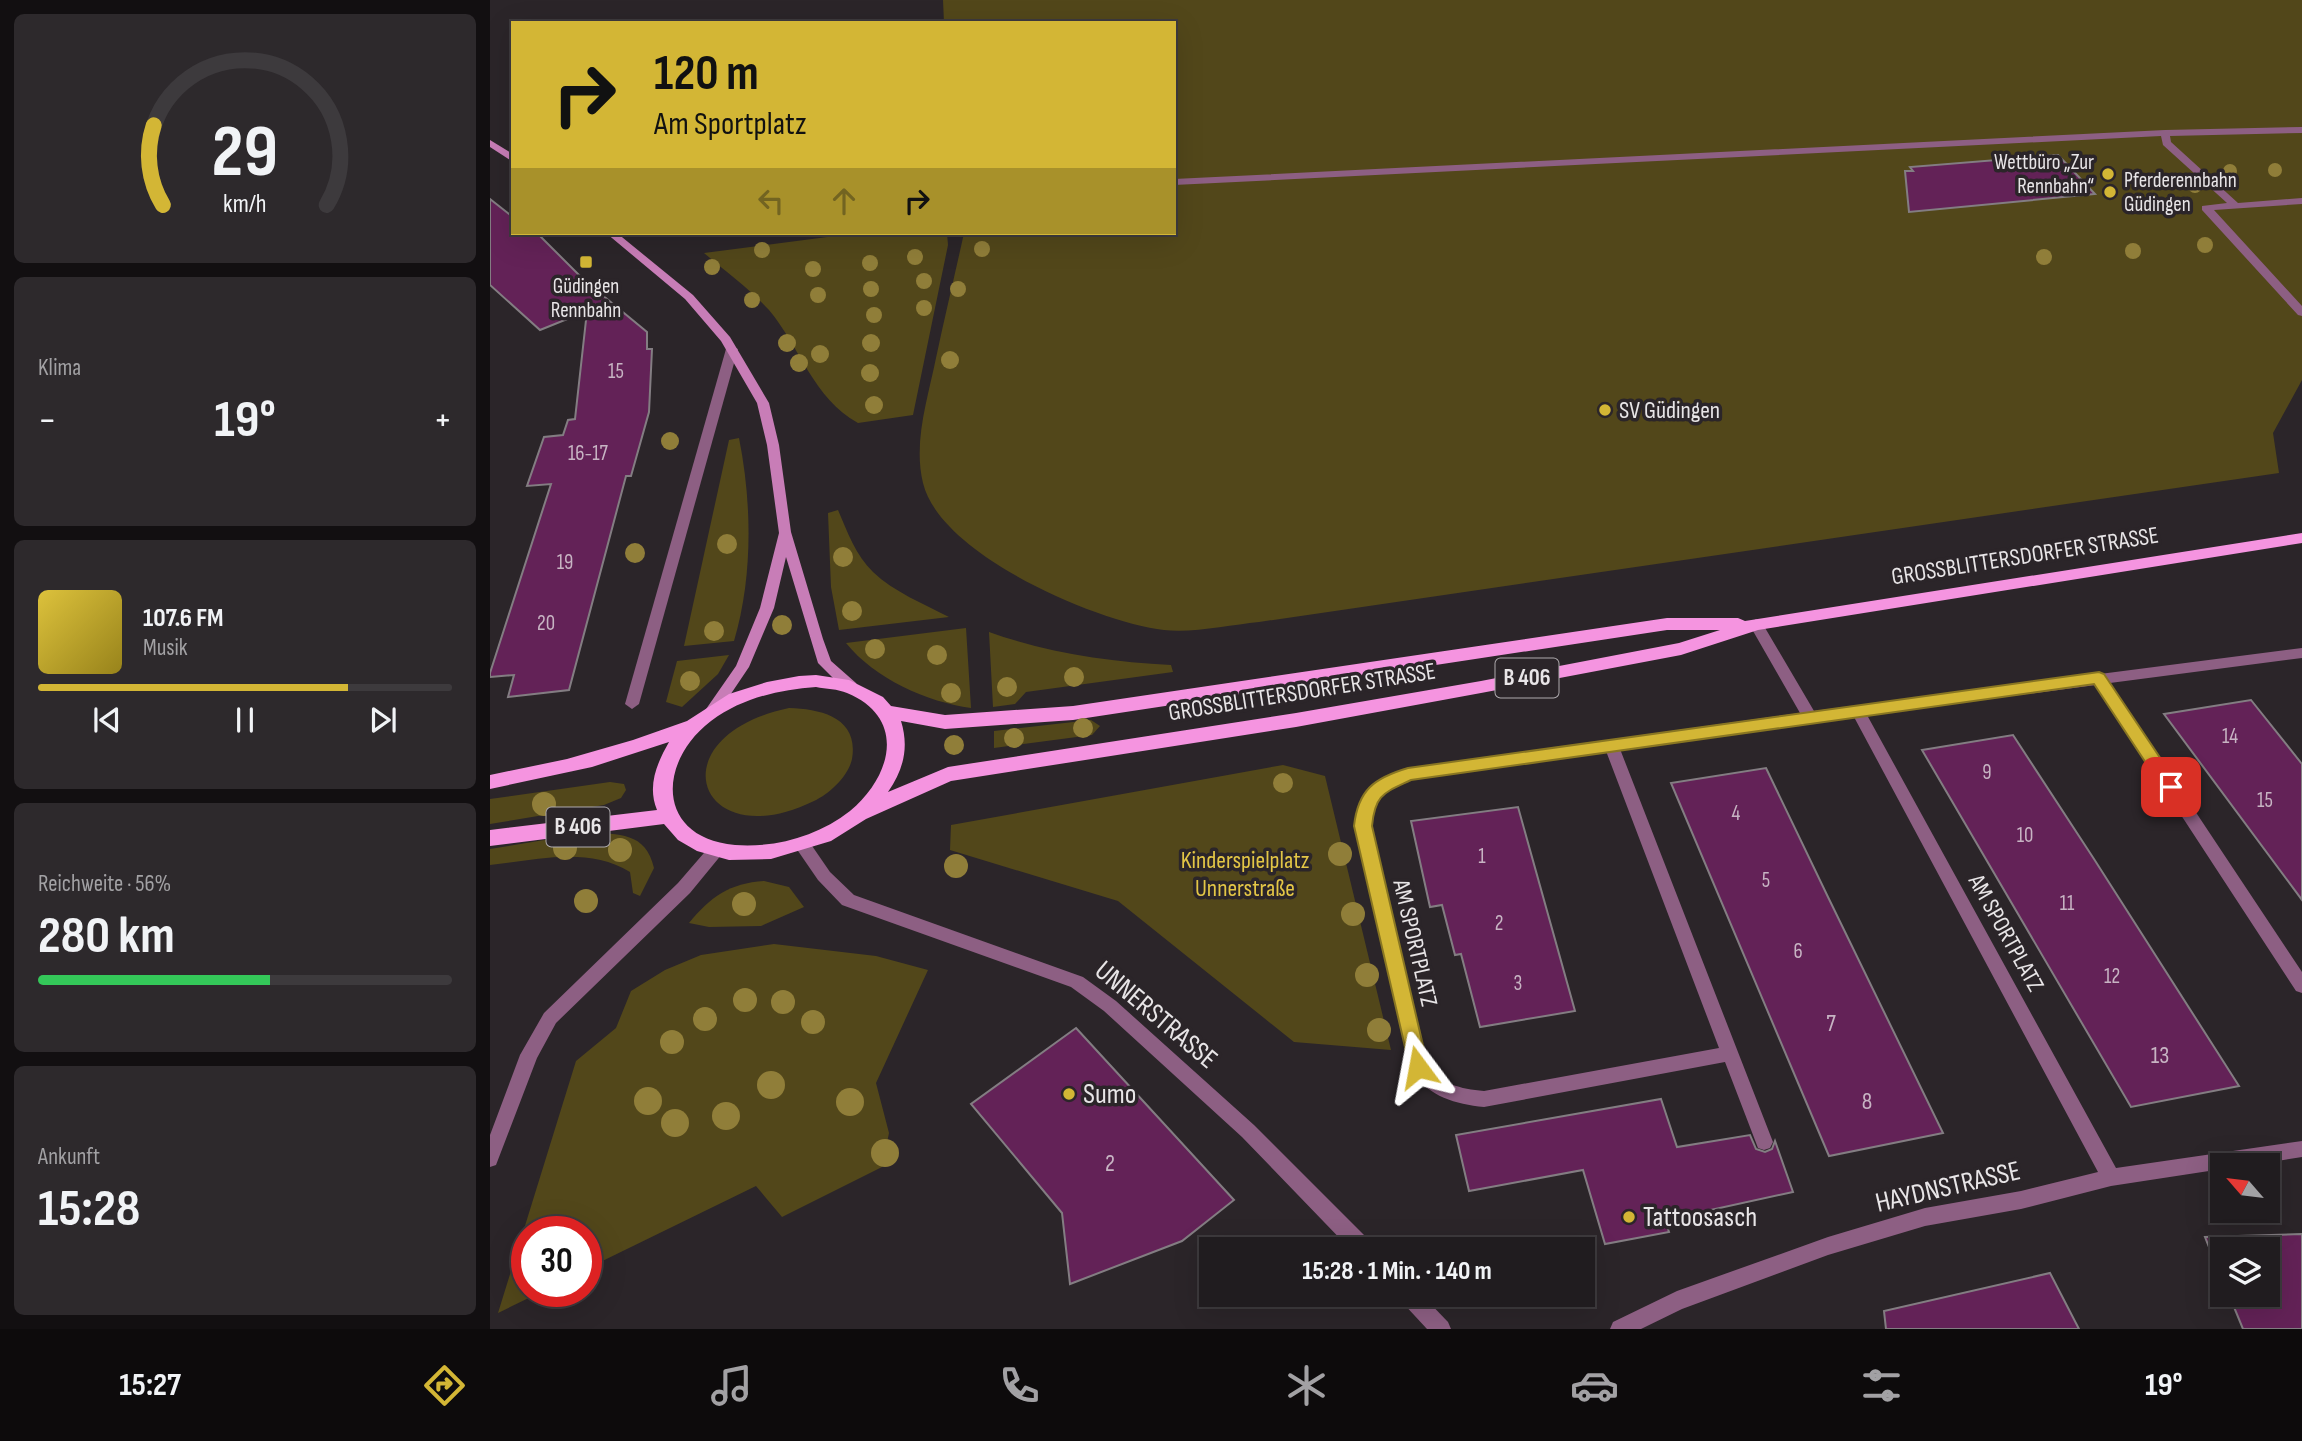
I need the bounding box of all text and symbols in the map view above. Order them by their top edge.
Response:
text: 120 m [654,45,759,104]
icon: right [539,49,630,140]
text: Am Sportplatz [654,105,806,144]
text: 29 [212,109,278,197]
place label: Wettbüro „Zur Rennbahn“ [1994,150,2094,199]
marker: Wettbüro „Zur Rennbahn“ [2100,166,2116,182]
place label: Pferderennbahn Güdingen [2124,168,2237,217]
icon: left [752,182,790,220]
icon: ahead [825,182,863,220]
icon: right [898,182,936,220]
marker: Pferderennbahn Güdingen [2102,184,2118,200]
text: km/h [223,188,267,219]
marker: Güdingen Rennbahn [578,254,594,270]
place label: Güdingen Rennbahn [551,274,621,323]
text: Klima [38,354,81,382]
house number: 15 [608,359,624,384]
text: 19° [214,389,276,452]
place label: SV Güdingen [1619,396,1720,425]
text: − [38,398,57,443]
text: + [433,398,452,443]
marker: SV Güdingen [1597,402,1613,418]
house number: 16-17 [568,441,609,466]
street label: GROSSBLITTERSDORFER STRASSE [1889,521,2161,591]
house number: 19 [557,550,573,575]
text: 107.6 FM [143,603,223,634]
house number: 20 [537,611,555,636]
text: Musik [143,634,188,662]
street label: GROSSBLITTERSDORFER STRASSE [1166,657,1438,727]
road number: B 406 [1496,658,1558,698]
icon: previous [88,701,126,739]
icon: pause [226,701,264,739]
icon: next [364,701,402,739]
house number: 14 [2222,724,2238,749]
pin [2141,757,2201,817]
house number: 9 [1982,760,1992,785]
icon: arrive [2152,768,2190,806]
house number: 15 [2257,788,2273,813]
house number: 4 [1732,801,1741,826]
road number: B 406 [546,807,609,846]
house number: 10 [2017,823,2033,848]
house number: 1 [1478,844,1486,869]
park label: Kinderspielplatz Unnerstraße [1181,846,1310,903]
house number: 5 [1762,868,1770,893]
street label: AM SPORTPLATZ [1961,869,2050,997]
text: Reichweite · 56% [38,870,171,898]
street label: AM SPORTPLATZ [1386,876,1444,1009]
house number: 11 [2060,891,2075,916]
text: 280 km [38,905,175,968]
house number: 2 [1495,911,1503,936]
house number: 6 [1793,939,1803,964]
street label: UNNERSTRASSE [1088,954,1224,1076]
house number: 12 [2104,964,2120,989]
house number: 3 [1514,971,1522,996]
house number: 7 [1826,1009,1836,1038]
position arrow [1381,1030,1455,1104]
house number: 13 [2151,1041,2169,1070]
place label: Sumo [1083,1078,1136,1111]
marker: Sumo [1061,1086,1077,1102]
house number: 8 [1862,1087,1872,1116]
text: Ankunft [38,1143,100,1171]
house number: 2 [1105,1149,1115,1178]
north arrow [2210,1153,2280,1223]
map controls [2210,1153,2280,1307]
street label: HAYDNSTRASSE [1872,1154,2024,1220]
text: 15:28 [38,1178,140,1241]
place label: Tattoosasch [1643,1201,1757,1234]
marker: Tattoosasch [1621,1209,1637,1225]
speed limit sign: 30 [511,1216,602,1307]
button: layers [2210,1237,2280,1307]
text: 15:28 · 1 Min. · 140 m [1302,1256,1492,1287]
icon: directions [420,1361,469,1410]
icon: music [707,1361,756,1410]
icon: phone [995,1361,1044,1410]
icon: climate [1282,1361,1331,1410]
icon: car [1570,1361,1619,1410]
icon: filters [1857,1361,1906,1410]
text: 15:27 [119,1366,181,1405]
text: 19° [2145,1366,2183,1405]

